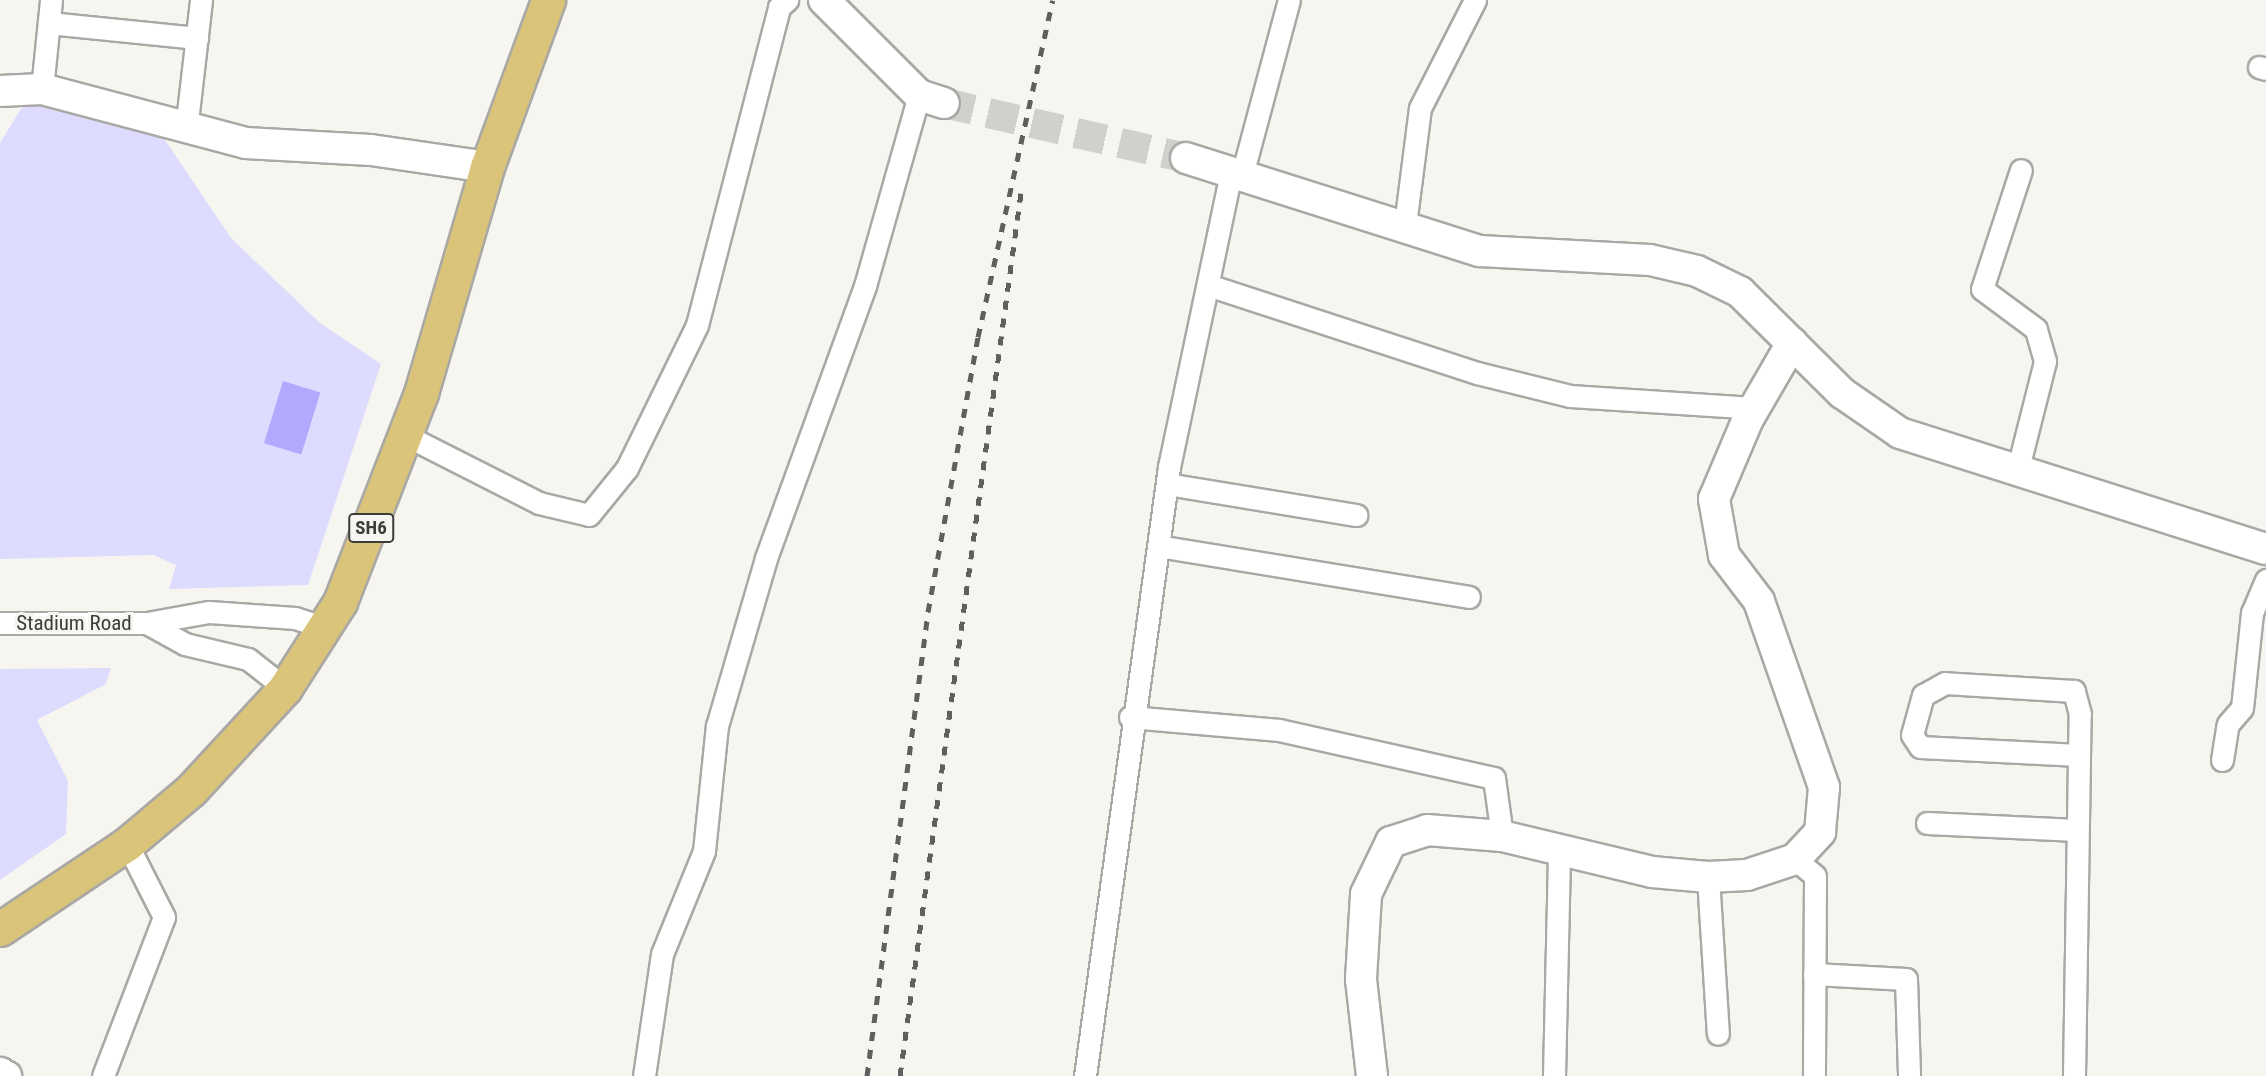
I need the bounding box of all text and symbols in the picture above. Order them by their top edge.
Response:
road number: SH6 [346,512,396,544]
street label: Stadium Road [16,610,132,636]

